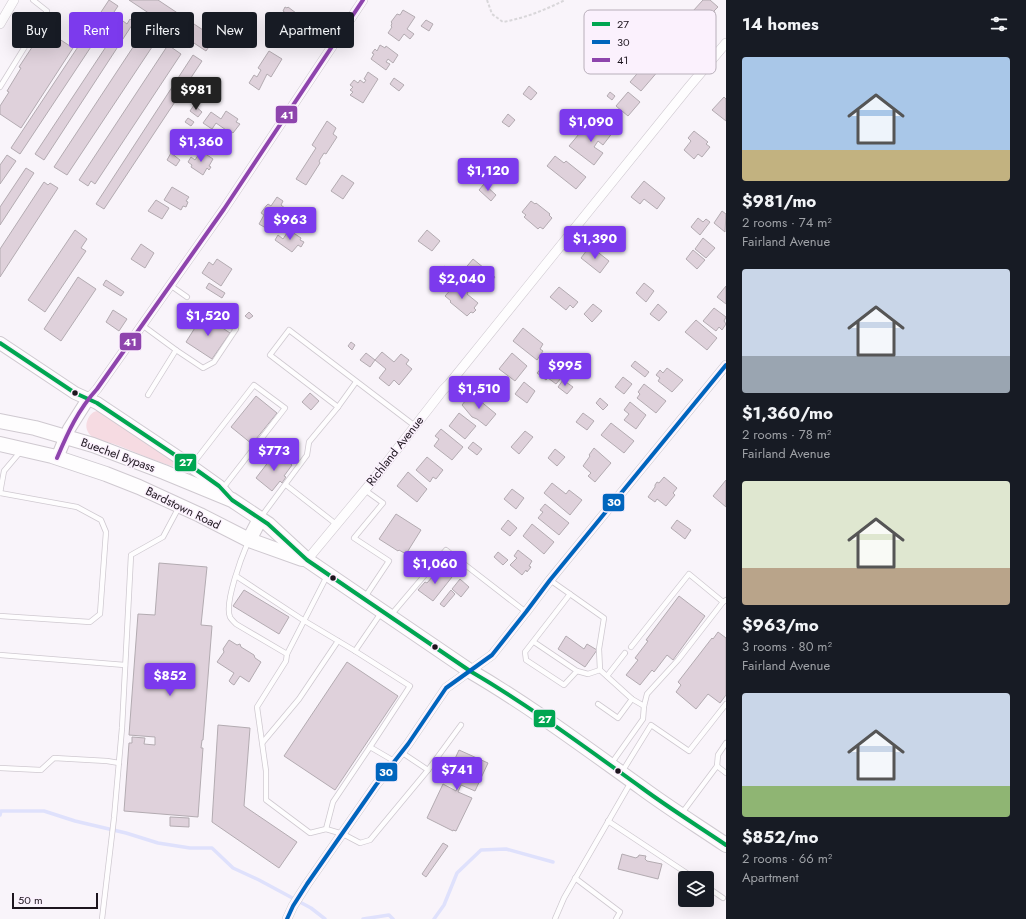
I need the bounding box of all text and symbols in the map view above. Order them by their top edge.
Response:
legend [584,10,716,74]
chip: Buy [12,12,61,48]
chip: Rent [69,12,123,48]
chip: Filters [131,12,194,48]
chip: New [202,12,257,48]
chip: Apartment [265,12,354,48]
text: 14 homes [742,12,819,36]
icon: filters [988,13,1010,35]
text: 27 [617,16,629,32]
text: 30 [617,34,630,50]
text: 41 [617,52,628,68]
pin: $981 [172,77,220,111]
text: $981 [180,80,212,99]
icon: home [840,83,912,155]
line badge: 41 [275,105,298,124]
text: 41 [280,107,294,123]
pin: $1,090 [558,109,624,143]
text: $1,090 [569,112,613,131]
pin: $1,360 [168,129,234,163]
text: $1,360 [179,132,223,151]
pin: $1,120 [455,158,521,192]
text: $1,120 [467,161,509,180]
text: $981/mo [742,189,816,213]
pin: $963 [266,207,314,241]
text: $963 [273,210,307,229]
text: 2 rooms · 74 m² [742,213,832,232]
pin: $1,390 [562,226,628,260]
text: $1,390 [573,229,617,248]
text: Fairland Avenue [742,232,830,251]
pin: $2,040 [429,266,495,300]
text: $2,040 [438,269,486,288]
icon: home [840,295,912,367]
pin: $1,520 [175,303,241,337]
text: $1,520 [186,306,230,325]
line badge: 41 [119,332,142,351]
text: 41 [123,334,137,350]
pin: $995 [541,353,589,387]
text: $995 [548,356,582,375]
pin: $1,510 [446,376,512,410]
text: $1,510 [458,379,500,398]
unlabelled marker [70,388,80,398]
text: $1,360/mo [742,401,833,425]
street label: Richland Avenue [362,412,428,490]
text: 2 rooms · 78 m² [742,425,831,444]
street label: Buechel Bypass [78,433,158,477]
pin: $773 [250,438,298,472]
text: $773 [258,441,290,460]
text: Fairland Avenue [742,444,830,463]
line badge: 27 [174,453,197,472]
text: 27 [179,454,193,470]
street label: Bardstown Road [142,482,224,534]
line badge: 30 [602,493,625,512]
text: 30 [607,494,621,510]
icon: home [840,507,912,579]
pin: $1,060 [402,551,468,585]
text: $1,060 [413,554,457,573]
unlabelled marker [328,573,338,583]
text: $963/mo [742,613,819,637]
text: 3 rooms · 80 m² [742,637,832,656]
unlabelled marker [430,642,440,652]
text: Fairland Avenue [742,656,830,675]
pin: $852 [146,663,194,697]
text: $852 [153,666,187,685]
line badge: 27 [533,709,556,728]
text: 27 [538,711,552,727]
icon: home [840,719,912,791]
pin: $741 [433,757,481,791]
text: $741 [441,760,473,779]
line badge: 30 [375,762,398,782]
text: 30 [379,764,393,780]
unlabelled marker [613,766,623,776]
text: $852/mo [742,825,818,849]
text: 2 rooms · 66 m² [742,849,832,868]
text: Apartment [742,868,799,887]
map controls [678,871,714,907]
button: layers [678,871,714,907]
scale bar [12,891,98,910]
text: 50 m [18,892,43,908]

